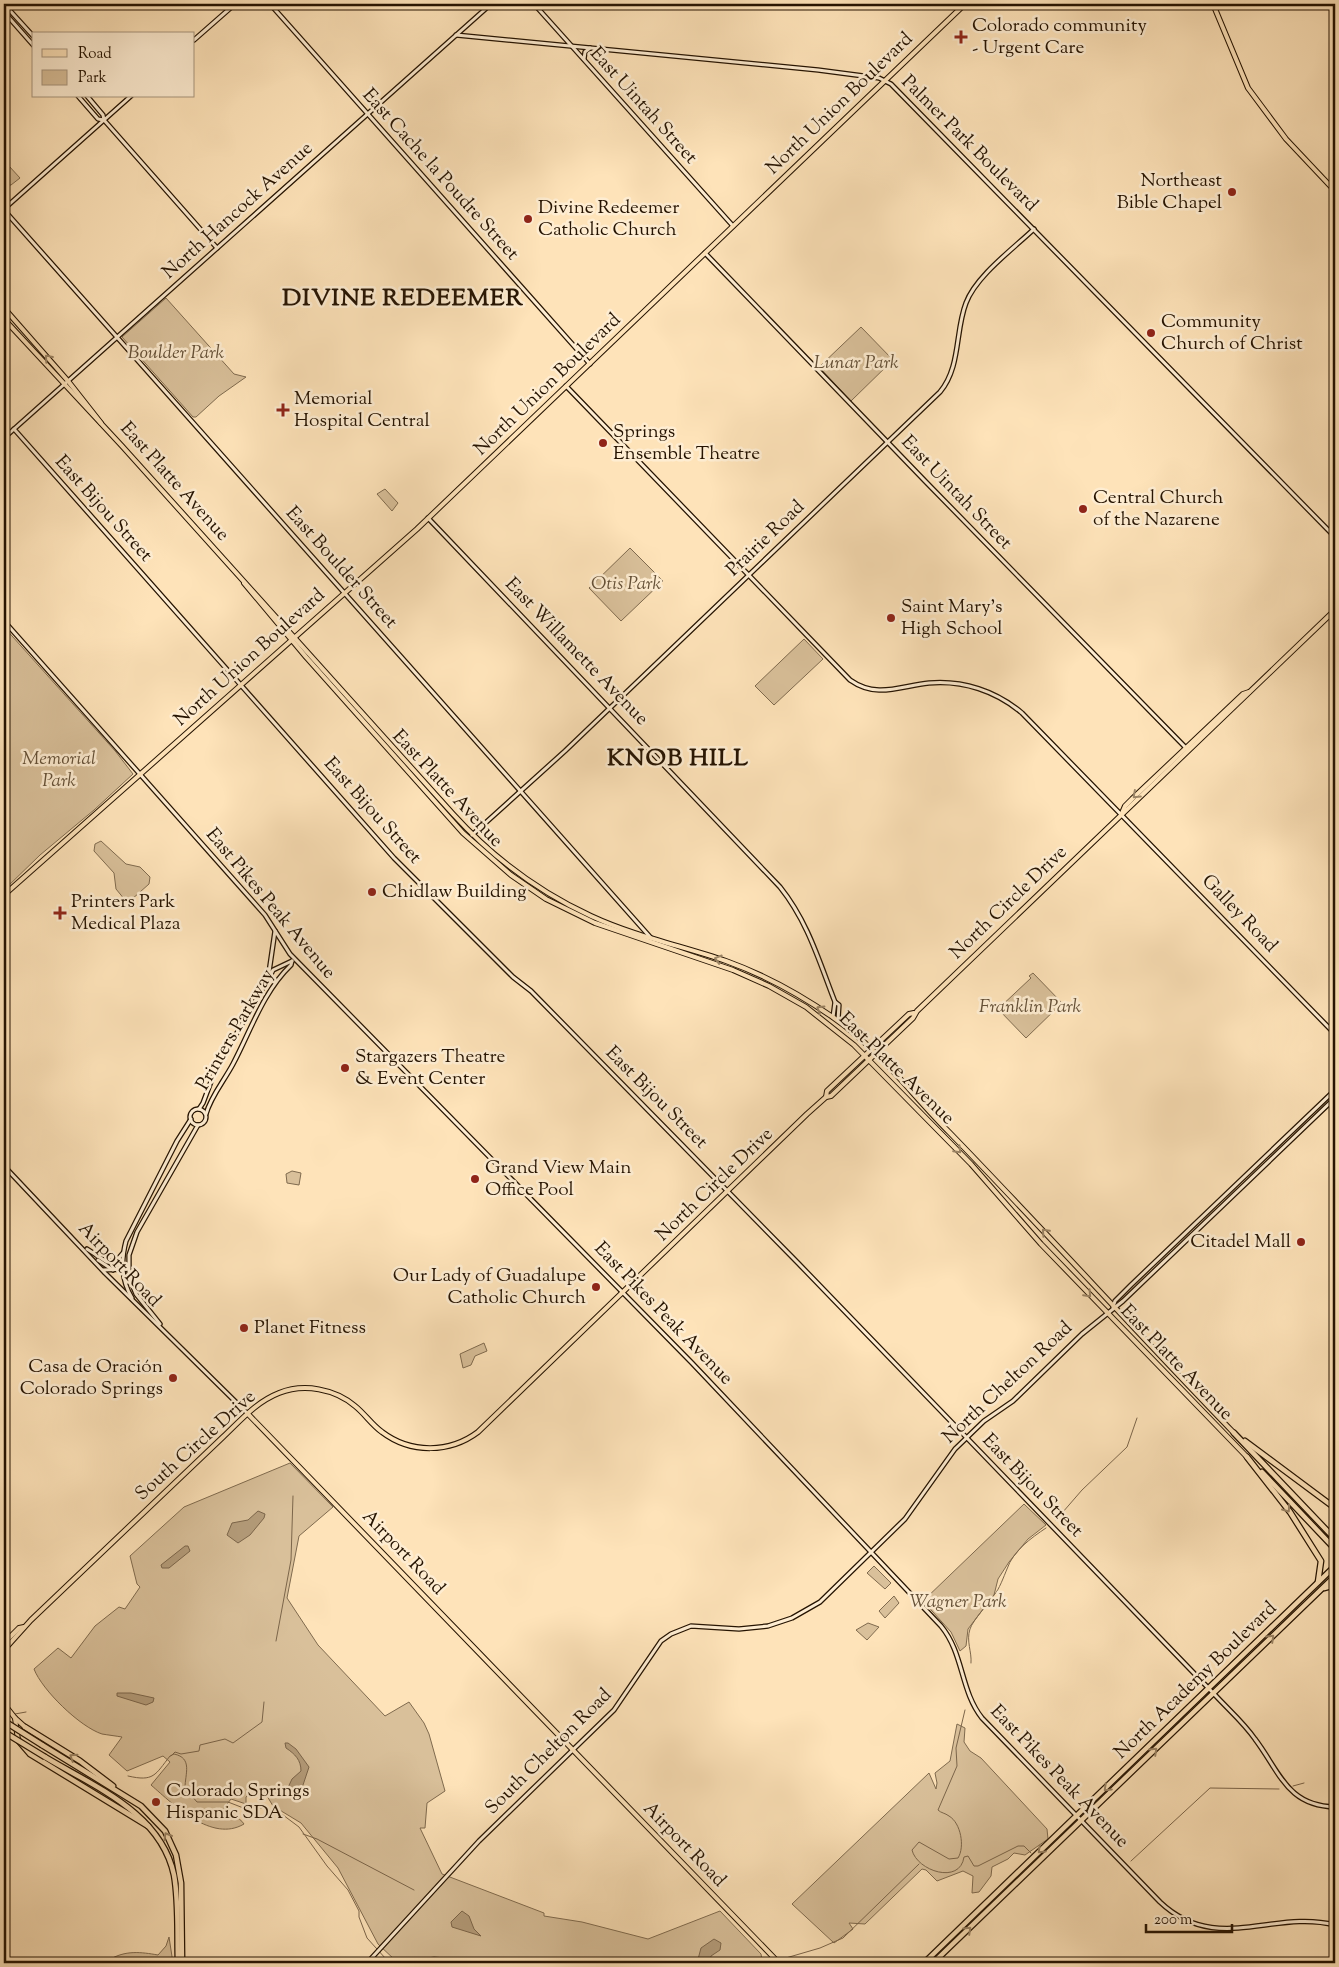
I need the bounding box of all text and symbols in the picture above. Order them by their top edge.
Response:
place label: Colorado community - Urgent Care [972,13,1147,62]
street label: North Union Boulevard [760,26,920,181]
marker: Colorado community - Urgent Care [954,30,968,44]
legend [32,32,195,98]
street label: East Uintah Street [583,41,703,171]
text: Road [78,44,112,65]
text: Park [78,68,107,89]
street label: Palmer Park Boulevard [894,69,1044,219]
street label: East Cache la Poudre Street [355,83,525,267]
street label: North Hancock Avenue [157,136,319,286]
place label: Northeast Bible Chapel [1117,168,1222,217]
marker: Northeast Bible Chapel [1226,186,1238,198]
place label: Divine Redeemer Catholic Church [538,195,679,244]
marker: Divine Redeemer Catholic Church [522,213,534,225]
district label: DIVINE REDEEMER [282,282,524,316]
street label: North Union Boulevard [468,307,628,462]
place label: Community Church of Christ [1161,309,1303,358]
marker: Community Church of Christ [1145,327,1157,339]
park label: Boulder Park [128,340,225,367]
park label: Lunar Park [813,350,899,377]
one-way arrow [45,355,54,364]
place label: Memorial Hospital Central [294,386,430,435]
marker: Memorial Hospital Central [276,403,290,417]
street label: East Platte Avenue [113,416,235,548]
place label: Springs Ensemble Theatre [613,419,760,468]
street label: East Uintah Street [894,430,1018,557]
marker: Springs Ensemble Theatre [597,437,609,449]
street label: East Bijou Street [48,450,159,569]
place label: Central Church of the Nazarene [1093,485,1223,534]
street label: Prairie Road [721,494,811,583]
street label: East Boulder Street [279,501,404,635]
marker: Central Church of the Nazarene [1077,503,1089,515]
park label: Otis Park [591,571,661,598]
street label: East Willamette Avenue [498,572,654,732]
street label: North Union Boulevard [168,583,332,733]
place label: Saint Mary's High School [901,594,1003,643]
marker: Saint Mary's High School [885,612,897,624]
street label: East Platte Avenue [385,724,509,854]
district label: KNOB HILL [607,742,749,776]
park label: Memorial Park [22,746,96,795]
street label: East Bijou Street [317,752,428,871]
one-way arrow [1133,789,1142,798]
street label: East Pikes Peak Avenue [199,823,341,986]
street label: North Circle Drive [944,840,1074,966]
street label: Galley Road [1195,869,1283,959]
place label: Chidlaw Building [382,879,526,906]
marker: Chidlaw Building [366,886,378,898]
place label: Printers Park Medical Plaza [71,889,181,938]
marker: Printers Park Medical Plaza [53,906,67,920]
one-way arrow [715,955,723,965]
street label: Printers Parkway [190,964,282,1096]
park label: Franklin Park [979,994,1082,1021]
one-way arrow [816,1005,825,1015]
street label: East Platte Avenue [832,1006,960,1132]
street label: East Bijou Street [599,1041,714,1156]
place label: Stargazers Theatre & Event Center [355,1044,506,1093]
marker: Stargazers Theatre & Event Center [339,1062,351,1074]
street label: North Circle Drive [650,1122,780,1248]
one-way arrow [952,1145,961,1154]
place label: Grand View Main Office Pool [485,1155,631,1204]
marker: Grand View Main Office Pool [469,1173,481,1185]
street label: Airport Road [71,1216,167,1314]
one-way arrow [1042,1229,1051,1238]
place label: Citadel Mall [1190,1229,1291,1256]
street label: East Pikes Peak Avenue [587,1236,739,1392]
marker: Citadel Mall [1295,1236,1307,1248]
place label: Our Lady of Guadalupe Catholic Church [393,1263,586,1312]
marker: Our Lady of Guadalupe Catholic Church [590,1281,602,1293]
one-way arrow [1082,1288,1091,1297]
street label: East Platte Avenue [1113,1299,1239,1427]
place label: Planet Fitness [254,1315,366,1342]
street label: North Chelton Road [937,1315,1079,1451]
marker: Planet Fitness [238,1322,250,1334]
place label: Casa de Oración Colorado Springs [20,1354,163,1403]
marker: Casa de Oración Colorado Springs [167,1372,179,1384]
street label: South Circle Drive [130,1384,262,1508]
street label: East Bijou Street [975,1428,1089,1544]
one-way arrow [1281,1503,1290,1513]
street label: Airport Road [355,1504,451,1602]
park label: Wagner Park [909,1589,1007,1616]
street label: North Academy Boulevard [1109,1596,1284,1766]
one-way arrow [1266,1635,1275,1644]
street label: South Chelton Road [480,1682,619,1821]
street label: East Pikes Peak Avenue [983,1699,1135,1855]
one-way arrow [1149,1748,1158,1757]
one-way arrow [70,1754,79,1763]
place label: Colorado Springs Hispanic SDA [166,1778,309,1827]
one-way arrow [1103,1782,1112,1791]
marker: Colorado Springs Hispanic SDA [150,1796,162,1808]
street label: Airport Road [636,1796,732,1894]
one-way arrow [164,1833,174,1842]
one-way arrow [1038,1844,1047,1853]
scale bar [1146,1902,1233,1934]
text: 200 m [1154,1910,1193,1931]
one-way arrow [963,1927,972,1936]

